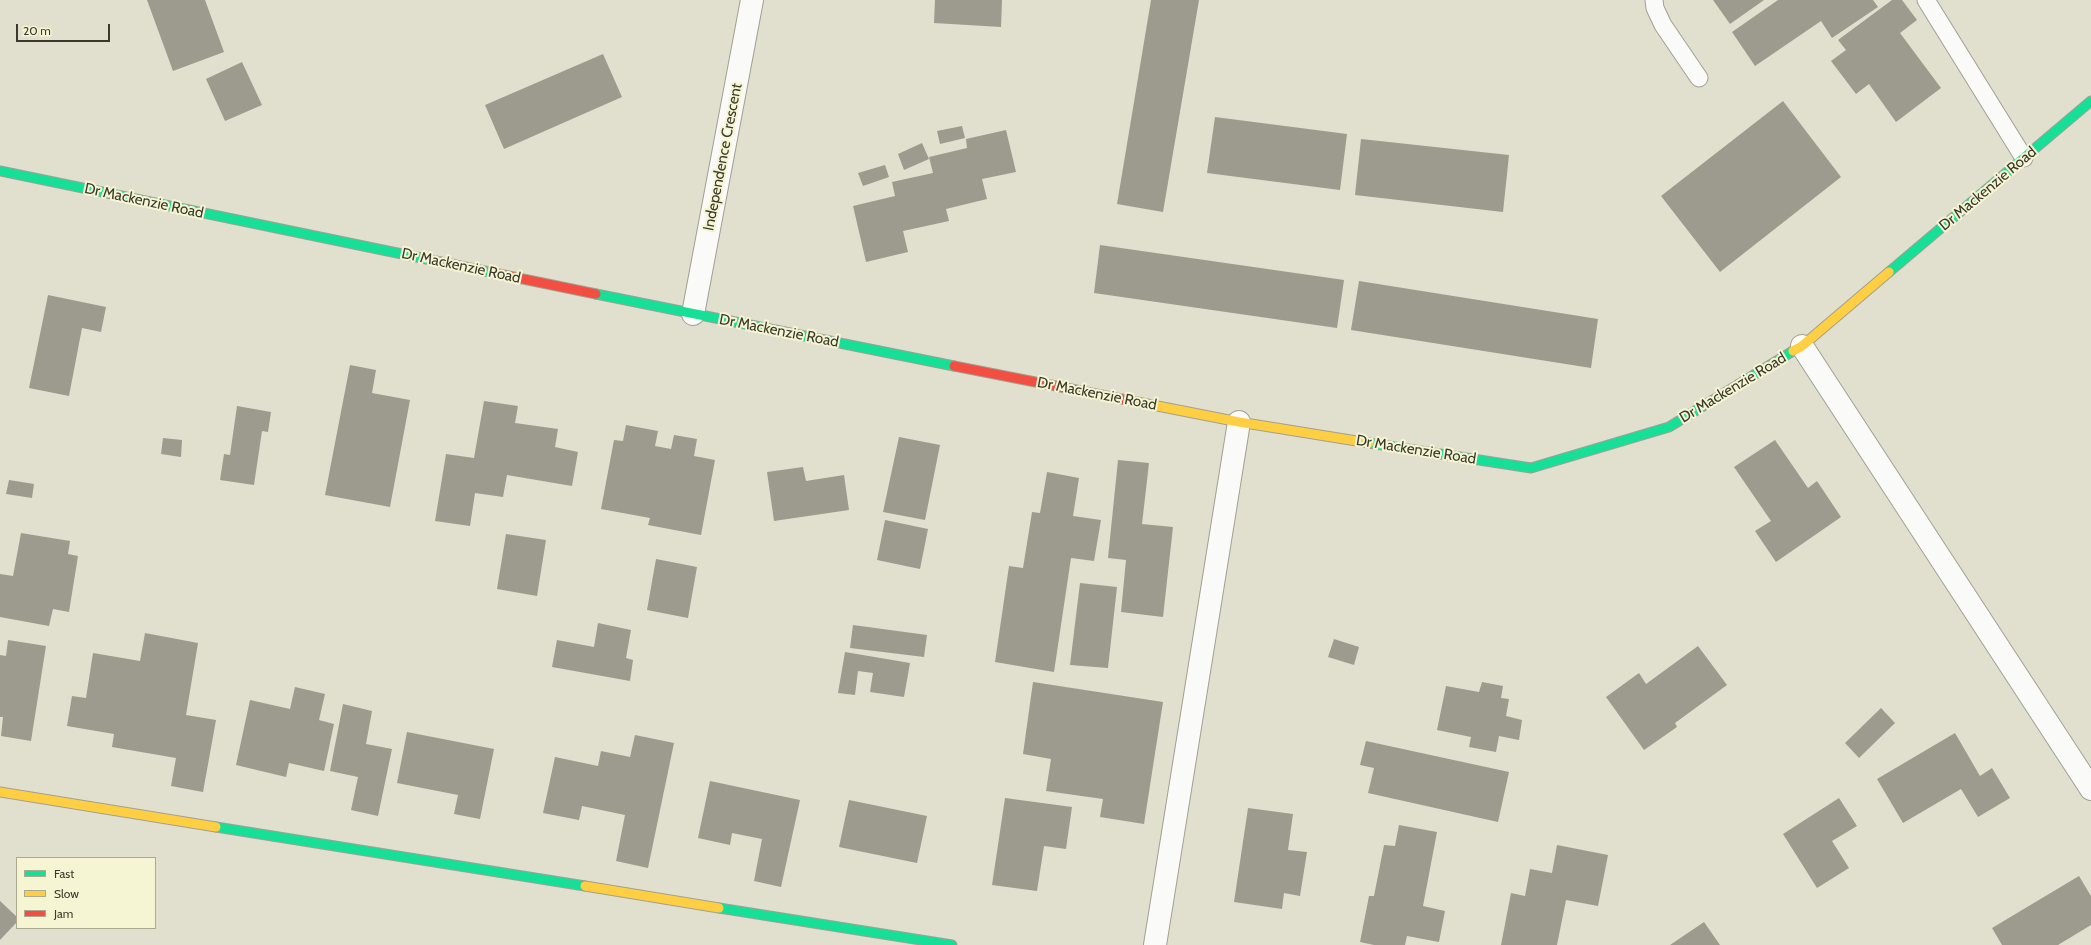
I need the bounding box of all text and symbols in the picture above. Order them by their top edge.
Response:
scale bar [18,16,112,42]
text: 20 m [23,23,51,38]
street label: Independence Crescent [700,82,746,232]
street label: Dr Mackenzie Road [1936,143,2040,235]
street label: Dr Mackenzie Road [83,180,205,222]
street label: Dr Mackenzie Road [400,245,522,287]
street label: Dr Mackenzie Road [718,311,840,351]
street label: Dr Mackenzie Road [1676,349,1790,427]
street label: Dr Mackenzie Road [1036,374,1158,414]
street label: Dr Mackenzie Road [1355,432,1477,468]
legend [16,857,156,929]
text: Fast [54,866,74,881]
text: Slow [54,886,79,901]
text: Jam [54,906,73,921]

